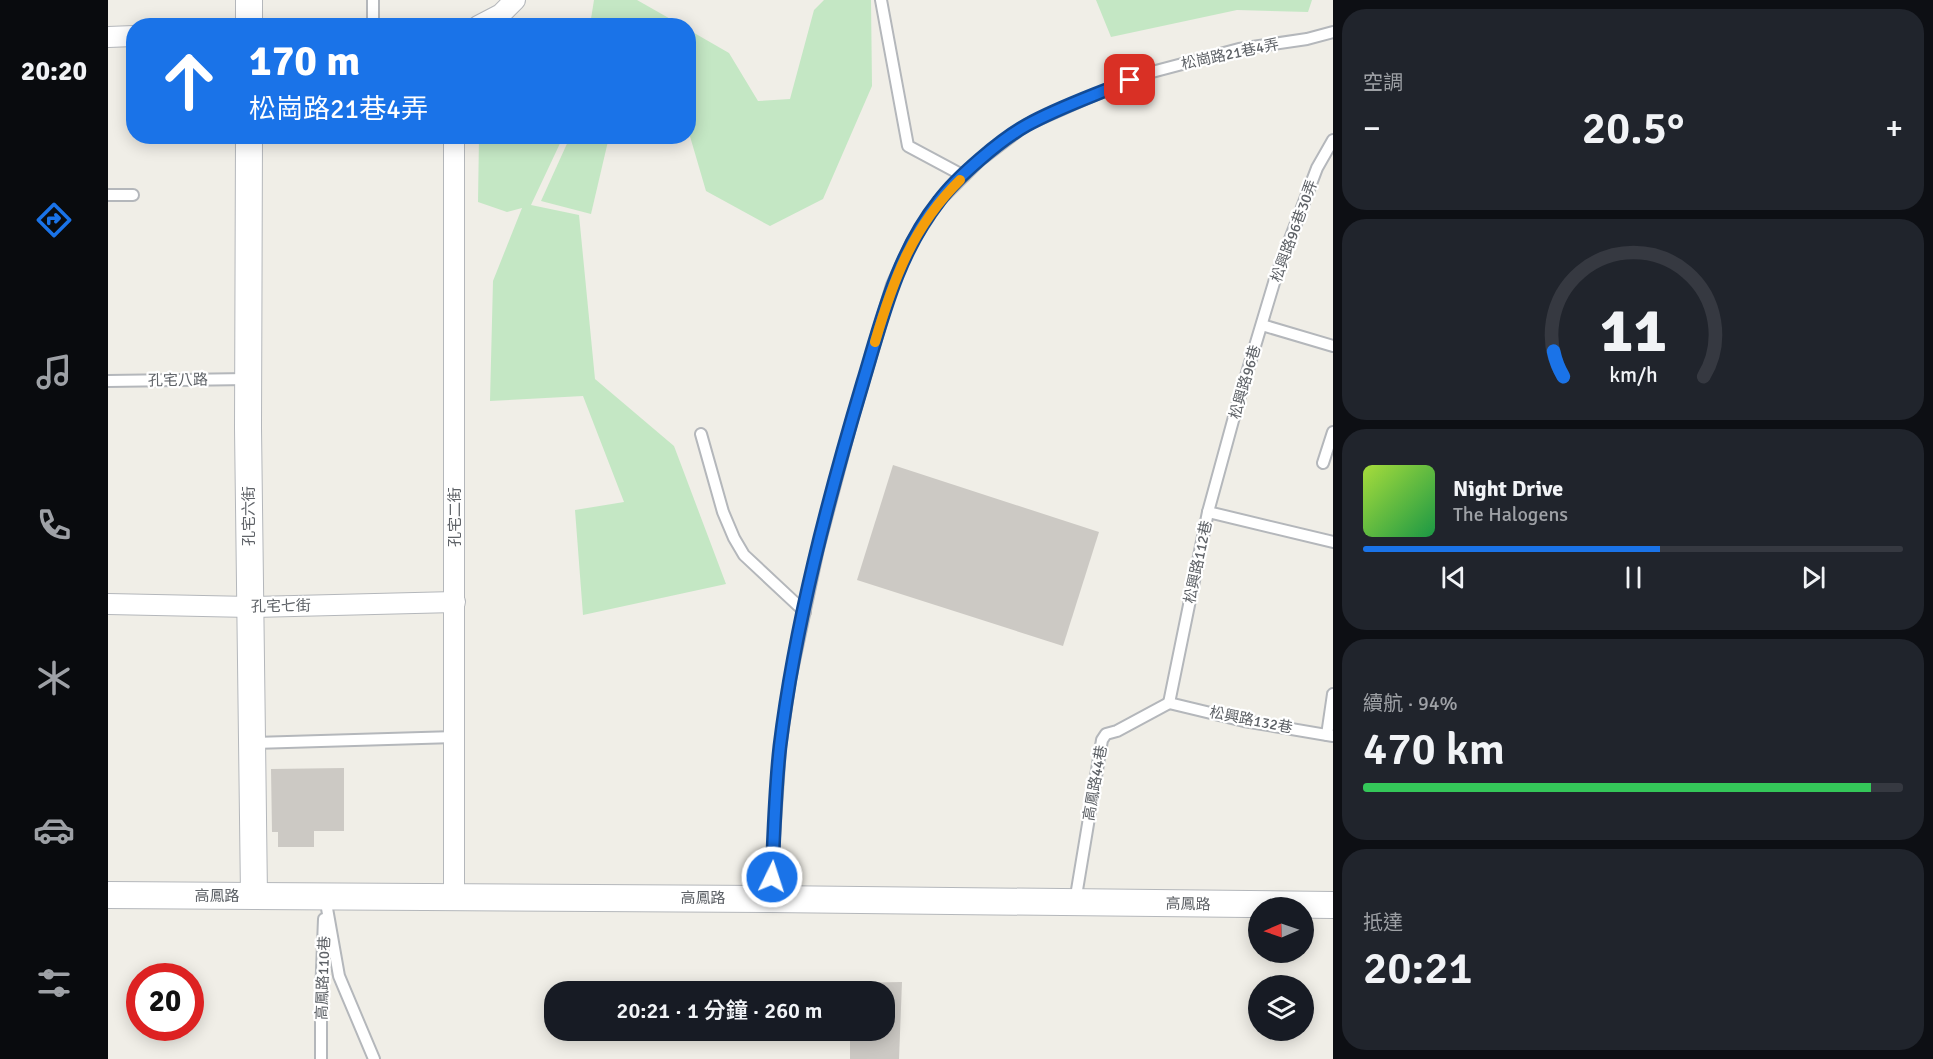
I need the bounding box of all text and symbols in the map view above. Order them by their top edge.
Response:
street label: 松崗路21巷4弄 [1180,35,1280,73]
text: 170 m [249,36,360,87]
icon: ahead [150,42,228,120]
pin [1104,54,1155,105]
text: 20:20 [21,55,87,88]
icon: arrive [1113,63,1146,96]
text: 空調 [1363,70,1403,95]
text: 松崗路21巷4弄 [249,93,428,126]
text: 20.5° [1582,101,1684,156]
text: − [1363,108,1381,149]
text: + [1885,108,1903,149]
street label: 松興路96巷30弄 [1267,177,1321,285]
icon: directions [33,199,75,241]
text: 11 [1599,292,1667,369]
street label: 松興路96巷 [1226,343,1264,421]
icon: music [33,351,75,393]
text: km/h [1609,362,1657,388]
street label: 孔宅八路 [148,370,208,390]
text: Night Drive [1453,475,1563,502]
street label: 孔宅六街 [240,486,258,546]
street label: 孔宅二街 [446,487,464,547]
text: The Halogens [1453,502,1568,527]
icon: phone [33,504,75,546]
street label: 松興路112巷 [1180,519,1216,605]
icon: previous [1437,561,1470,594]
icon: pause [1617,561,1650,594]
icon: next [1797,561,1830,594]
street label: 孔宅七街 [251,596,311,616]
icon: climate [33,657,75,699]
text: 續航 · 94% [1363,691,1458,716]
street label: 松興路132巷 [1208,703,1294,737]
text: 470 km [1363,722,1505,777]
street label: 高鳳路44巷 [1080,744,1110,822]
icon: car [33,809,75,851]
position arrow [740,845,804,909]
street label: 高鳳路 [194,887,240,905]
street label: 高鳳路 [680,889,726,907]
street label: 高鳳路 [1165,895,1211,913]
north arrow [1248,897,1314,963]
map controls [1248,897,1314,1041]
text: 抵達 [1363,910,1403,935]
street label: 高鳳路110巷 [313,936,333,1020]
text: 20:21 [1363,941,1473,996]
icon: filters [33,962,75,1004]
speed limit sign: 20 [126,963,204,1041]
button: layers [1248,975,1314,1041]
text: 20:21 · 1 分鐘 · 260 m [617,997,822,1024]

